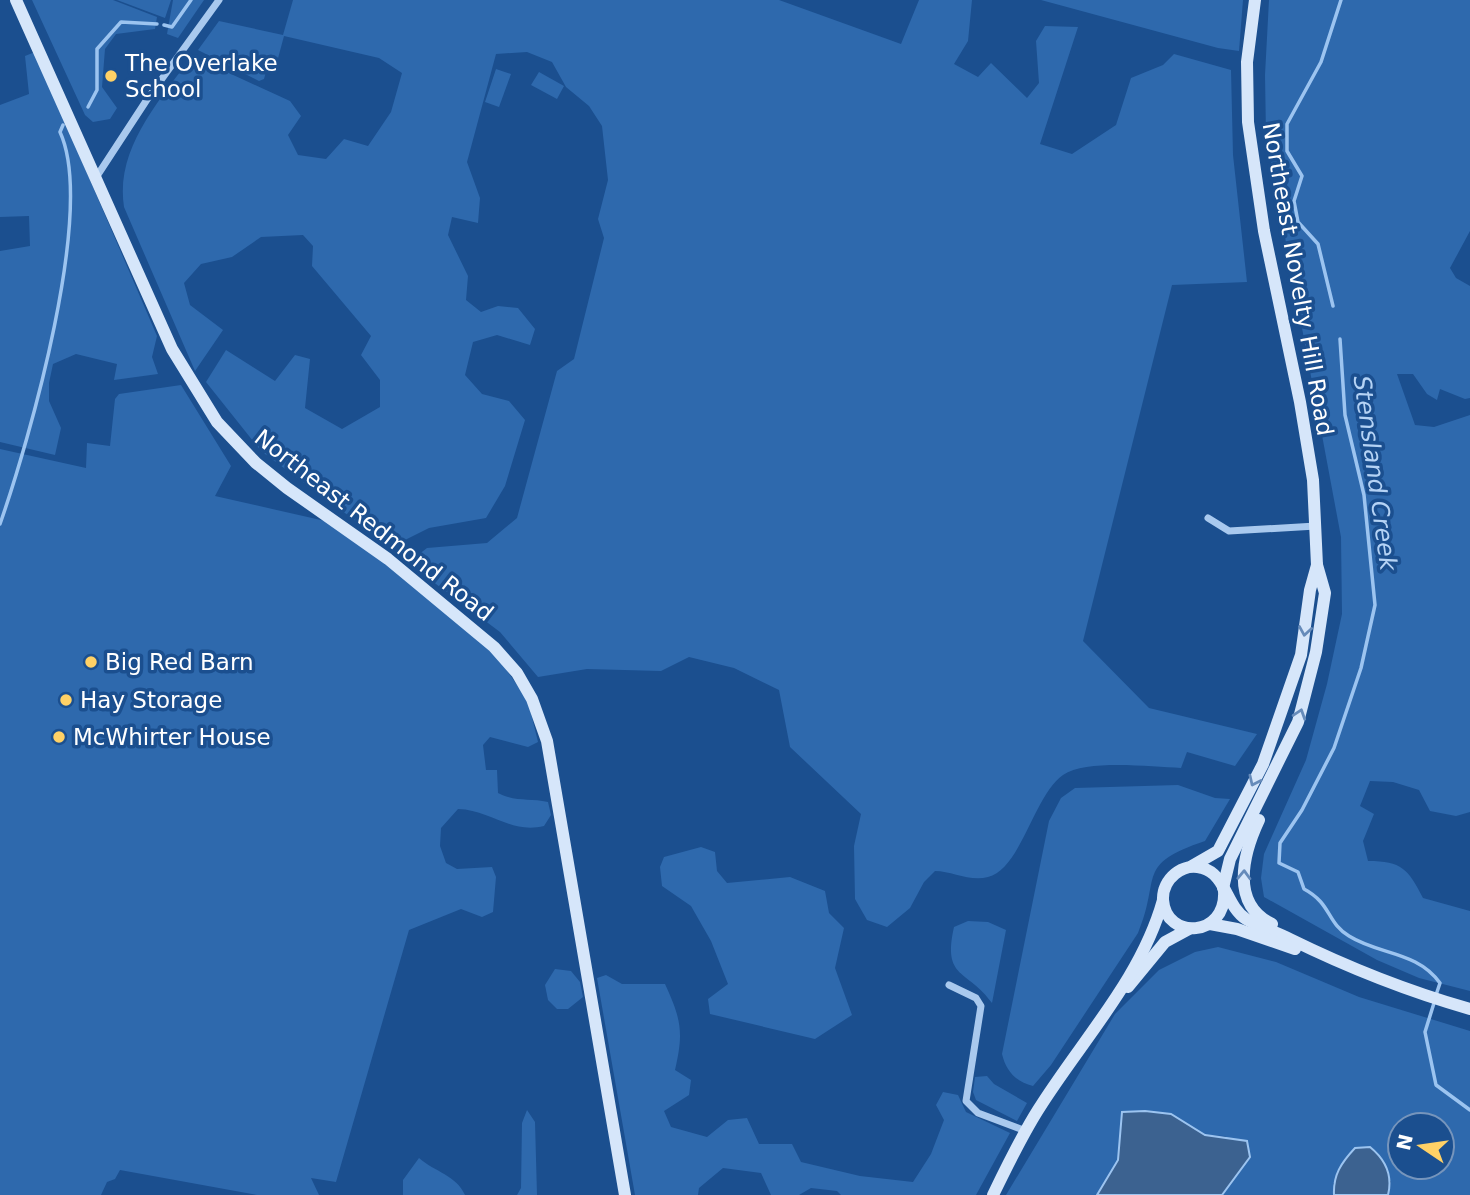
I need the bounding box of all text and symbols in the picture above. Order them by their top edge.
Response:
place label: The Overlake School [124,50,278,102]
marker: The Overlake School [103,68,119,84]
street label: Northeast Novelty Hill Road [1258,120,1338,438]
water label: Stensland Creek [1347,374,1403,573]
street label: Northeast Redmond Road [250,424,498,626]
one-way arrow [1298,626,1313,637]
place label: Big Red Barn [105,649,254,675]
marker: Big Red Barn [83,654,99,670]
place label: Hay Storage [80,687,222,713]
marker: Hay Storage [58,692,74,708]
one-way arrow [1292,709,1306,721]
place label: McWhirter House [73,724,271,750]
marker: McWhirter House [51,729,67,745]
one-way arrow [1249,774,1263,786]
one-way arrow [1237,869,1252,880]
north arrow [1386,1111,1456,1181]
text: N [1392,1132,1417,1152]

